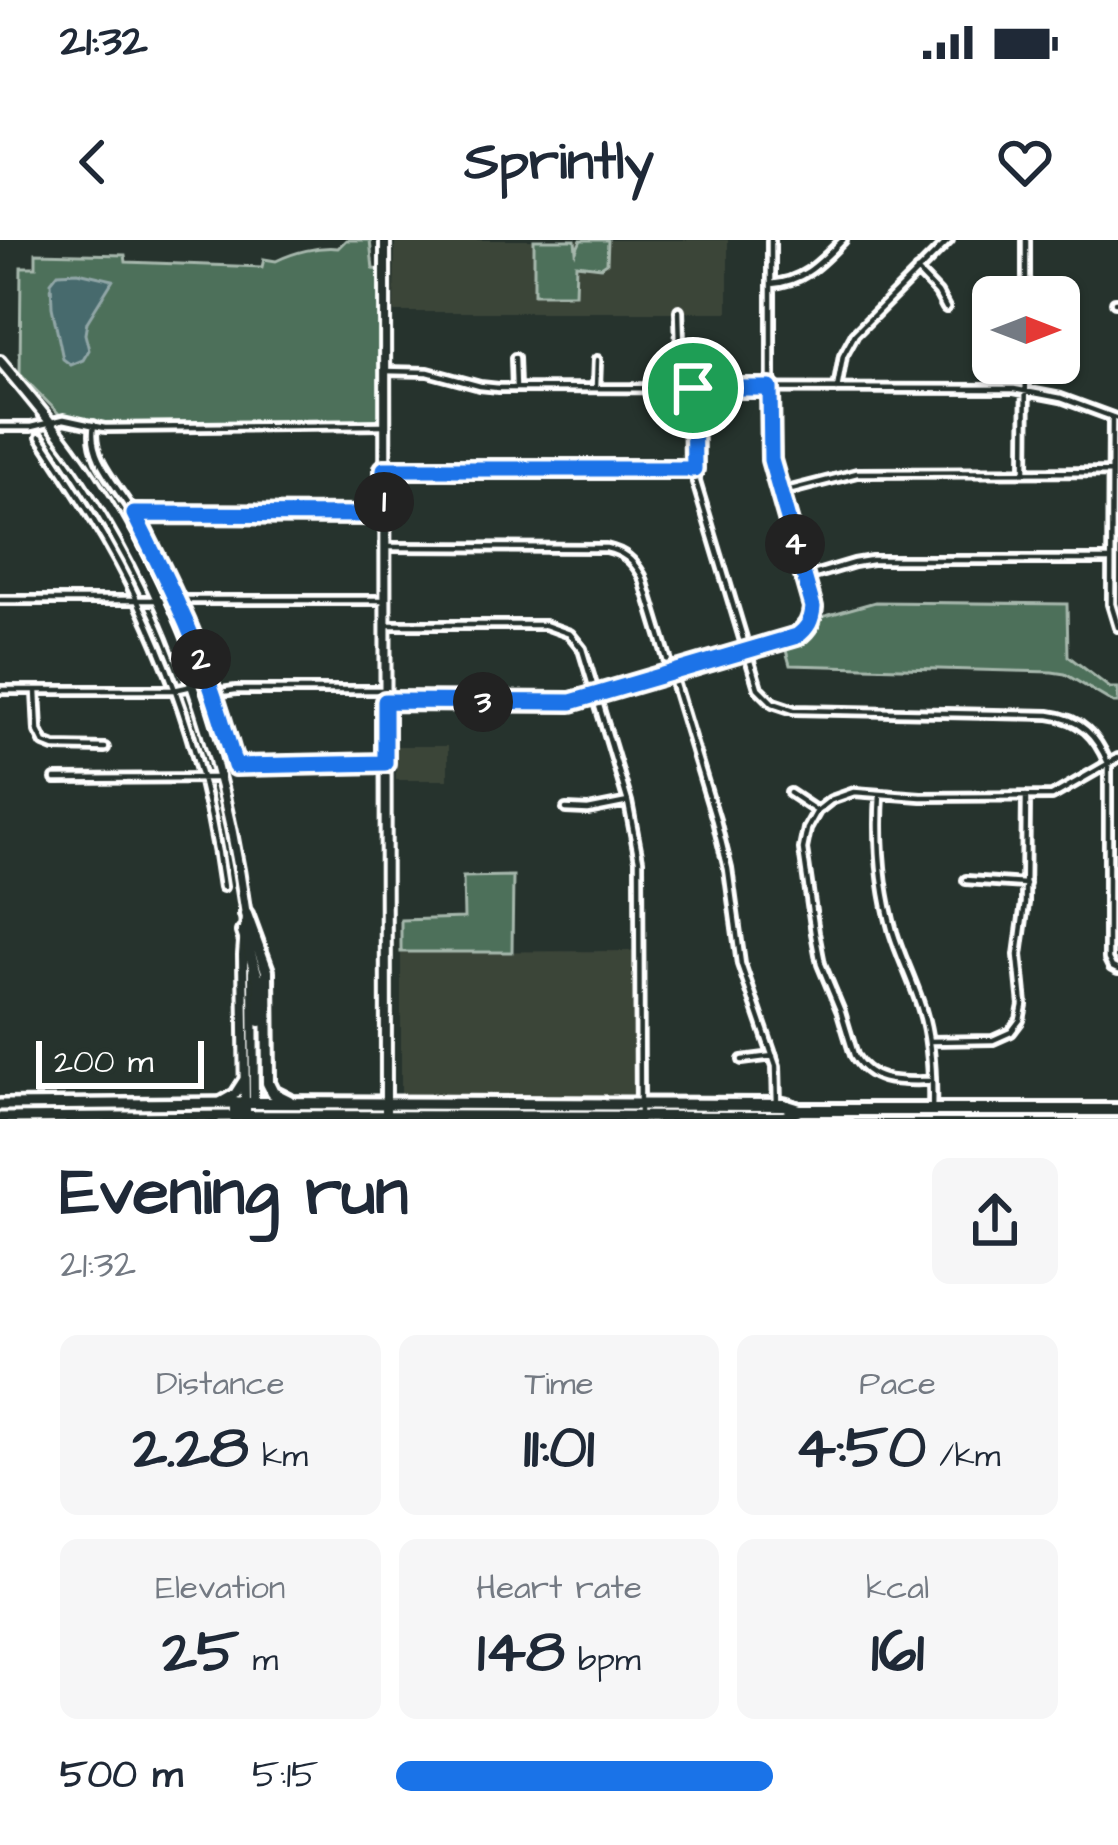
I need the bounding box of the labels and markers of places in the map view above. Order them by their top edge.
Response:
pin [642,337,744,439]
pin: 1 [354,472,414,532]
pin: 4 [765,514,825,574]
pin: 2 [171,629,231,689]
pin: 3 [453,672,513,732]

